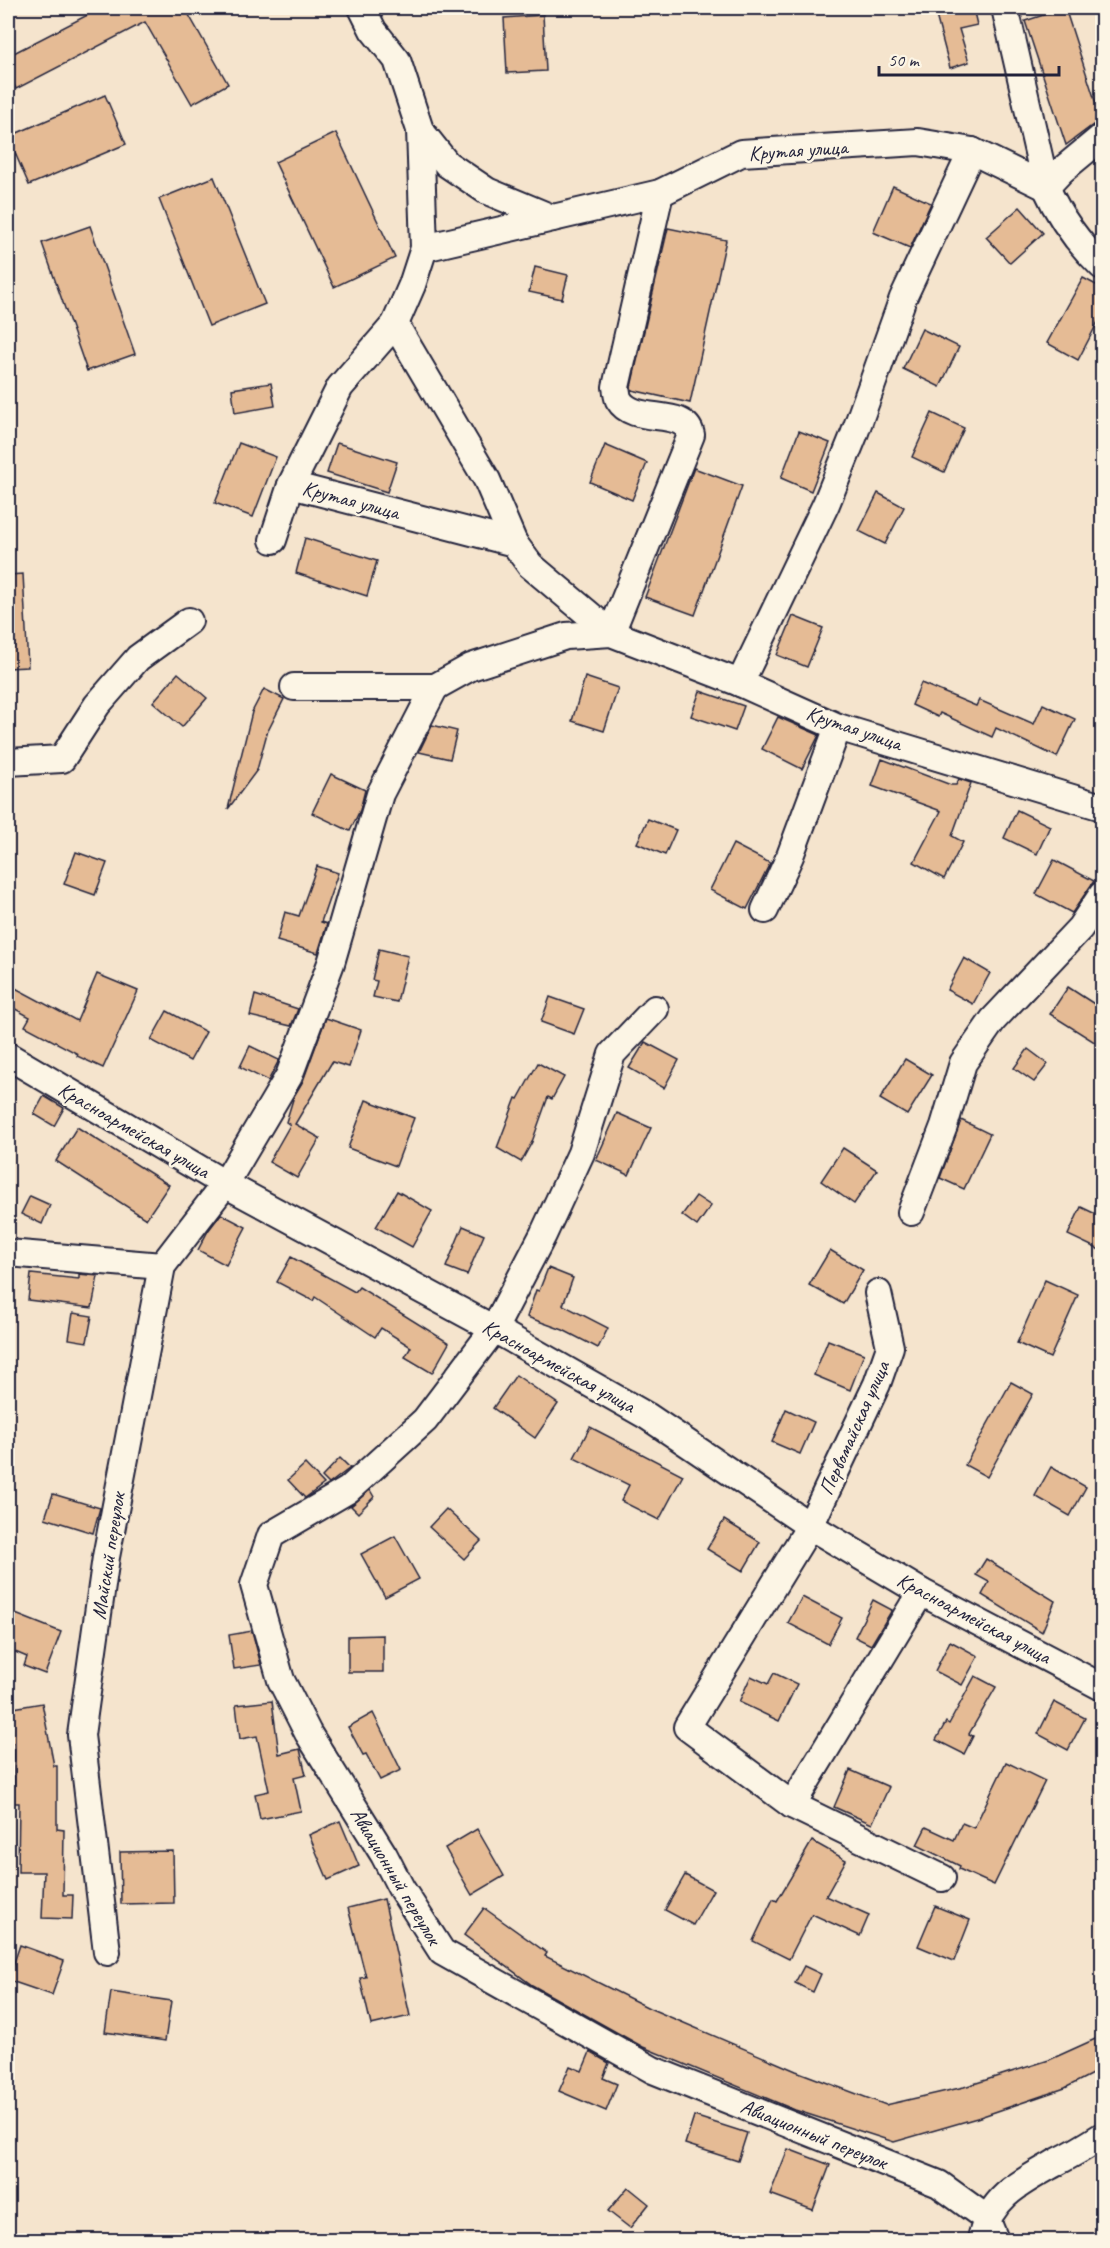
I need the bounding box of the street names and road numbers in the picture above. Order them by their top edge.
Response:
street label: Крутая улица [748,133,851,166]
street label: Крутая улица [300,475,405,526]
street label: Крутая улица [803,700,907,757]
street label: Красноармейская улица [54,1076,216,1185]
street label: Красноармейская улица [478,1313,641,1419]
street label: Первомайская улица [813,1356,896,1499]
street label: Майский переулок [85,1489,131,1621]
street label: Красноармейская улица [893,1567,1057,1670]
street label: Авиационный переулок [345,1803,448,1951]
street label: Авиационный переулок [737,2093,893,2176]

